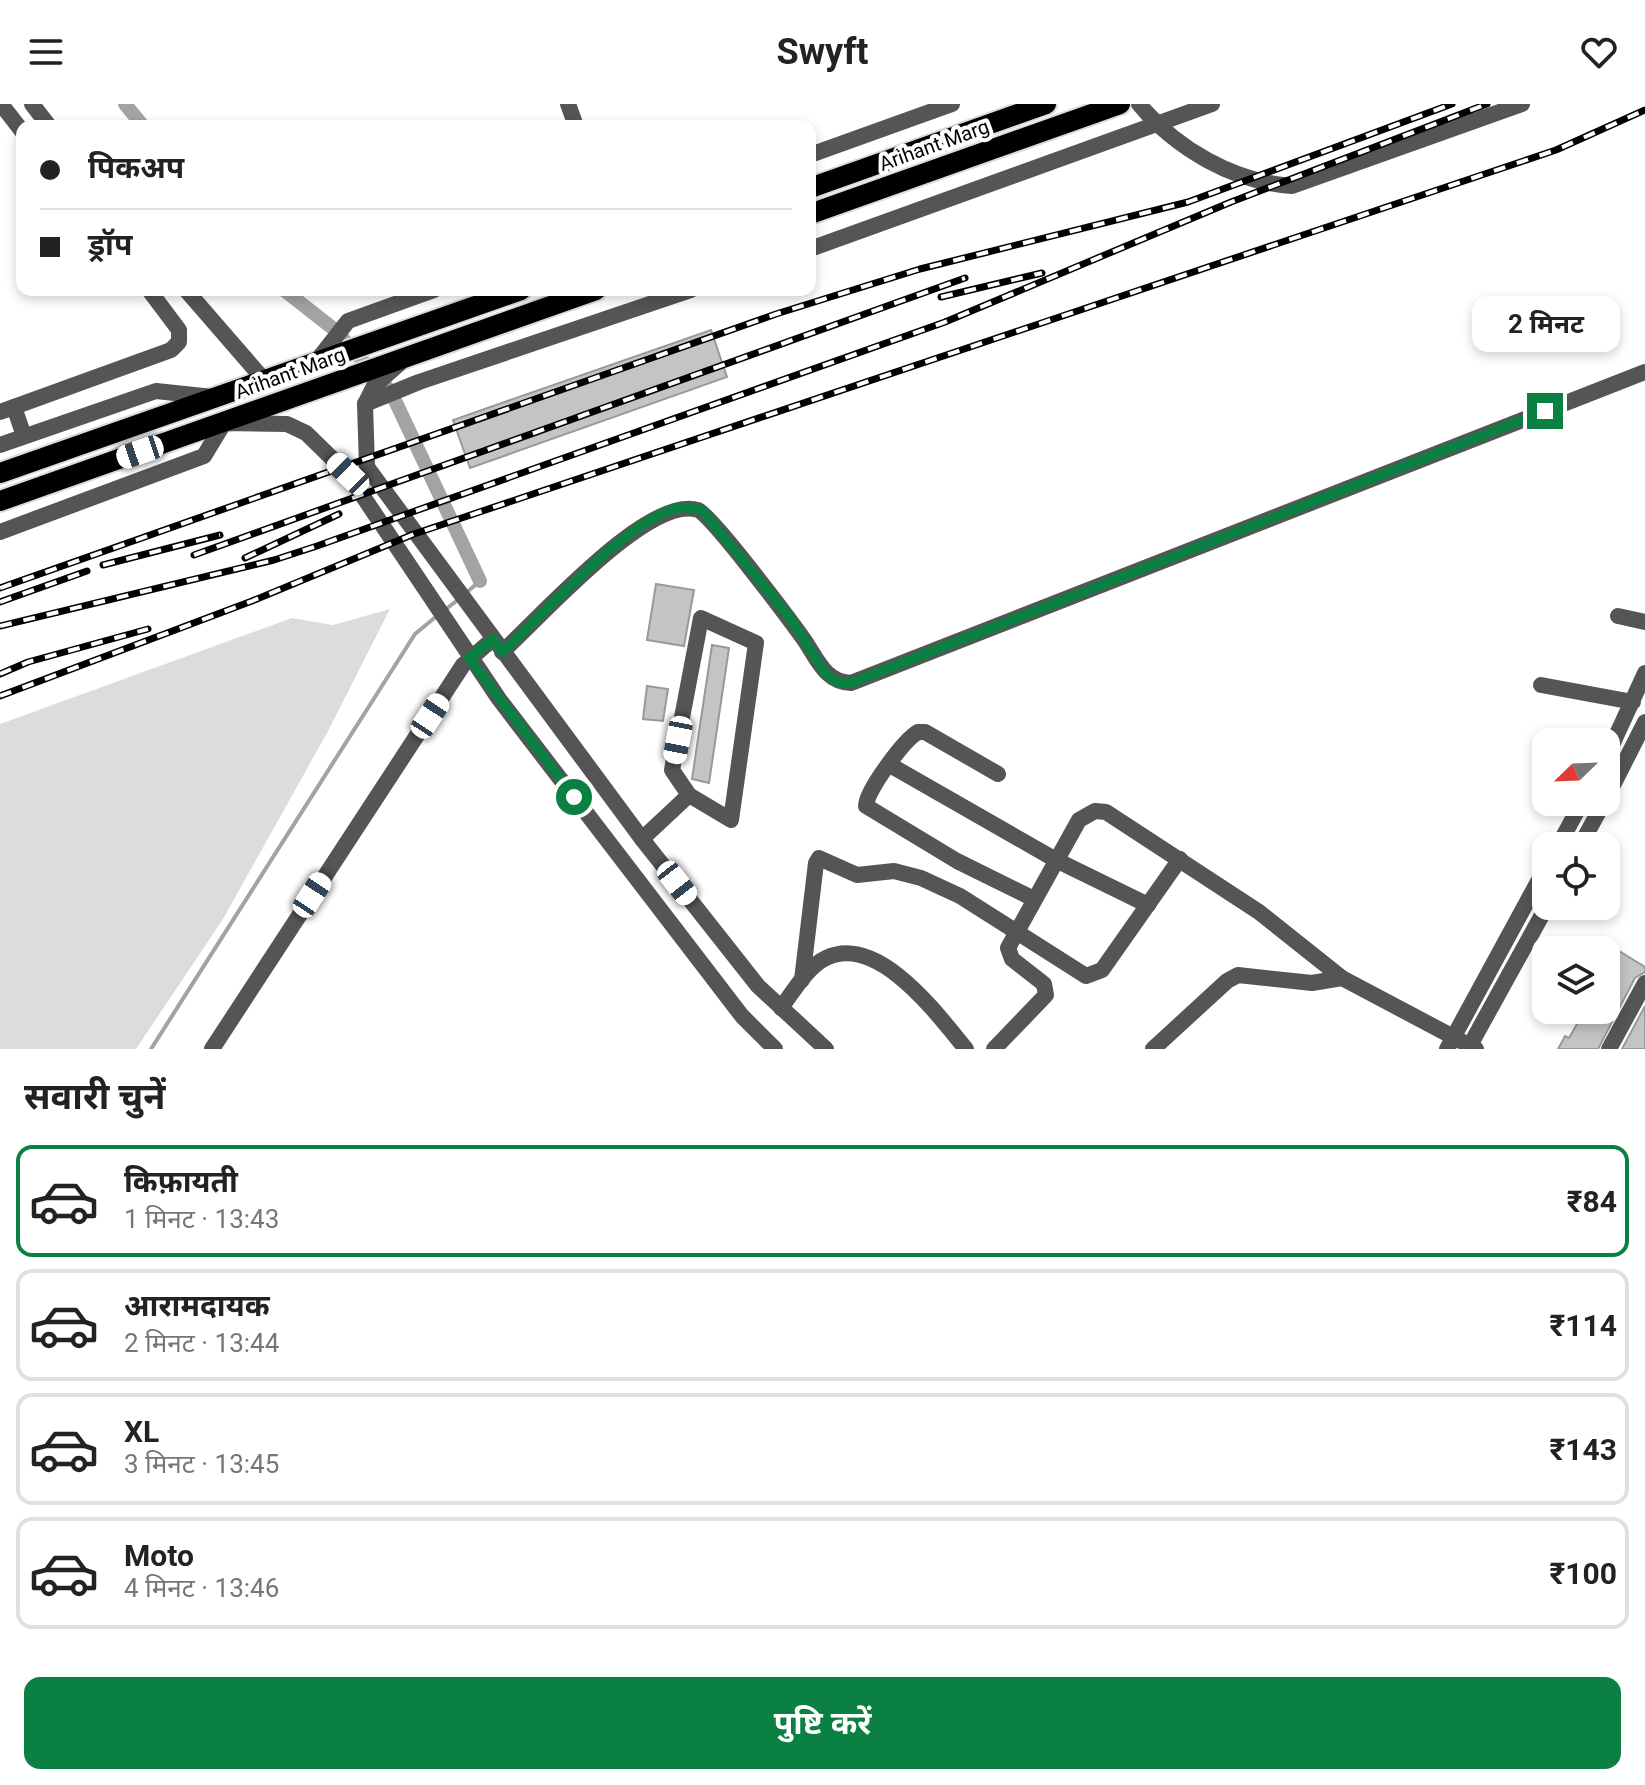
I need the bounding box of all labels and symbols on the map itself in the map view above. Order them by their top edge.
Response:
street label: Arihant Marg [876,114,992,176]
callout: 2 मिनट [1471,295,1619,351]
street label: Arihant Marg [232,342,348,404]
route end [1527,393,1563,429]
car [113,433,167,471]
car [322,449,374,499]
car [407,689,453,743]
car [662,714,694,766]
north arrow [1532,728,1620,816]
route start [556,779,592,815]
car [653,857,701,909]
car [289,868,335,922]

